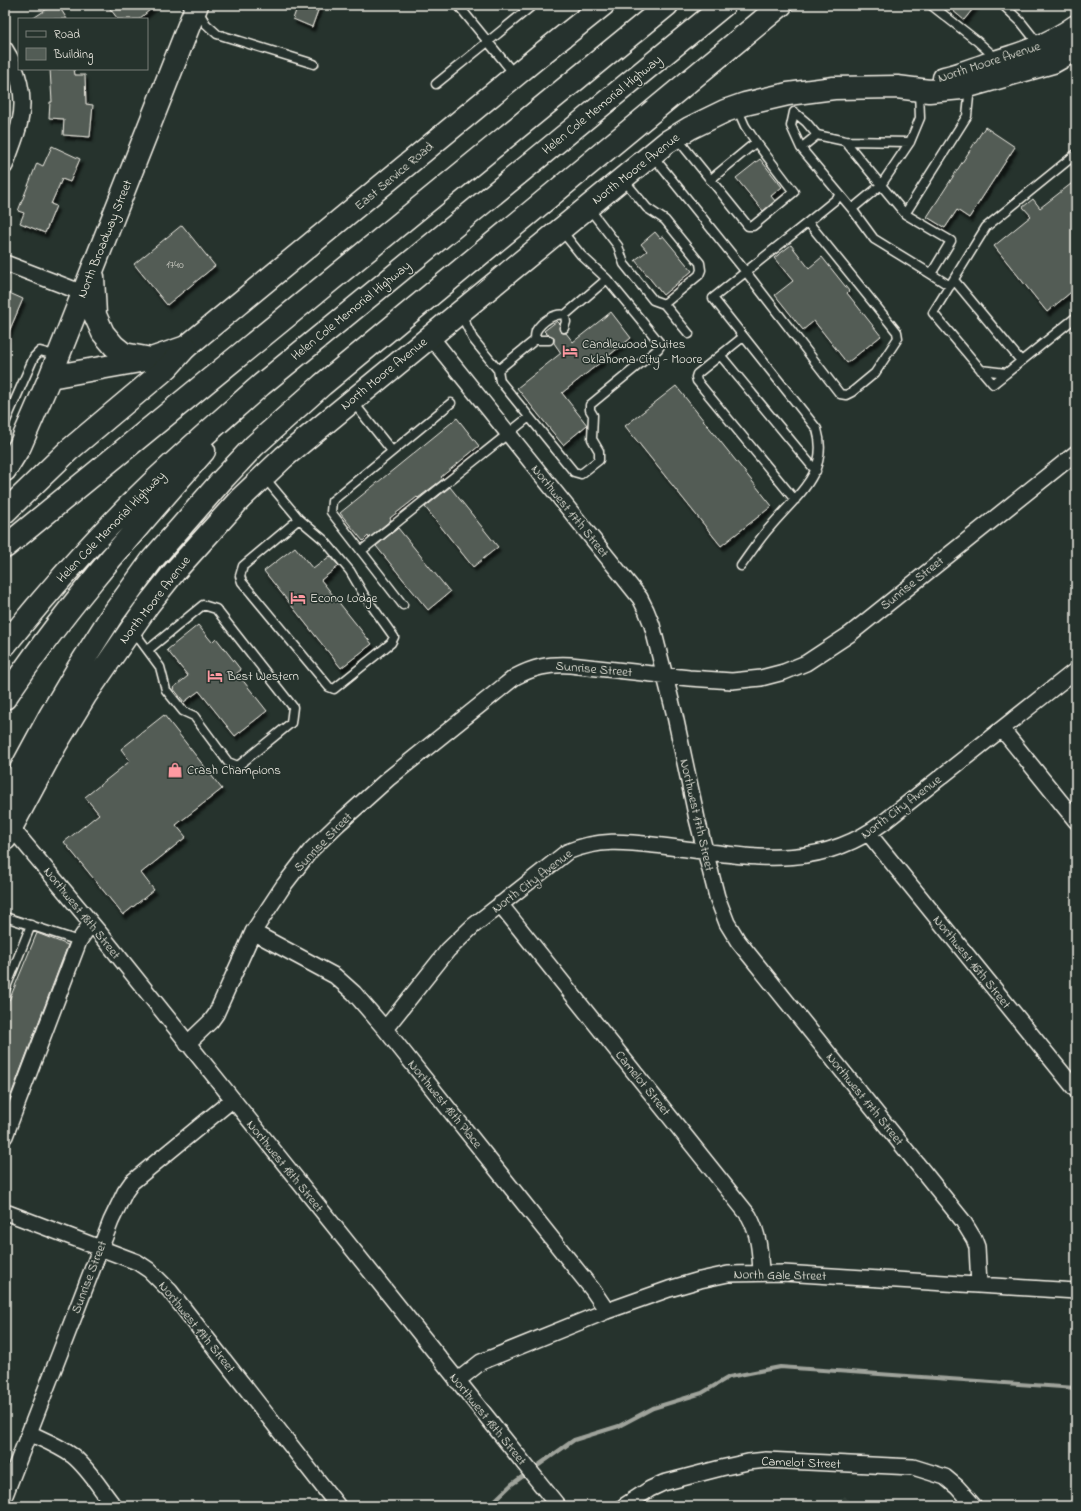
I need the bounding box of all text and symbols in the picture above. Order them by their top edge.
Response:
legend [18,18,148,70]
text: Road [54,26,80,44]
street label: North Moore Avenue [935,36,1043,88]
text: Building [53,46,93,65]
street label: Helen Cole Memorial Highway [538,51,667,160]
street label: North Moore Avenue [588,129,684,209]
street label: East Service Road [350,137,438,215]
street label: North Broadway Street [73,176,139,301]
house number: 1740 [166,257,184,273]
street label: Helen Cole Memorial Highway [287,257,416,366]
street label: North Moore Avenue [337,333,432,415]
place label: Candlewood Suites Oklahoma City - Moore [582,335,703,370]
hotel icon: Candlewood Suites Oklahoma City - Moore [561,342,579,360]
street label: Northwest 17th Street [527,460,614,562]
street label: Helen Cole Memorial Highway [52,467,170,588]
street label: Sunrise Street [876,551,948,615]
street label: North Moore Avenue [115,552,195,648]
hotel icon: Econo Lodge [289,589,307,607]
place label: Econo Lodge [310,589,378,609]
street label: Sunrise Street [555,656,634,682]
hotel icon: Best Western [206,667,224,685]
place label: Best Western [226,667,299,686]
street label: Northwest 17th Street [675,757,719,874]
shop icon: Crash Champions [166,761,184,779]
place label: Crash Champions [187,761,281,780]
street label: North City Avenue [857,770,946,844]
street label: Sunrise Street [289,807,357,876]
street label: North City Avenue [488,844,577,918]
street label: Northwest 18th Street [39,863,126,964]
street label: Northwest 16th Street [928,911,1016,1013]
street label: Camelot Street [611,1046,676,1120]
street label: Northwest 17th Street [822,1048,909,1150]
street label: Northwest 18th Place [403,1056,487,1152]
street label: Northwest 18th Street [242,1116,329,1217]
street label: Sunrise Street [66,1237,112,1316]
street label: North Gale Street [734,1265,827,1285]
street label: Northwest 19th Street [154,1277,240,1377]
street label: Northwest 18th Street [445,1369,532,1470]
street label: Camelot Street [761,1452,842,1474]

